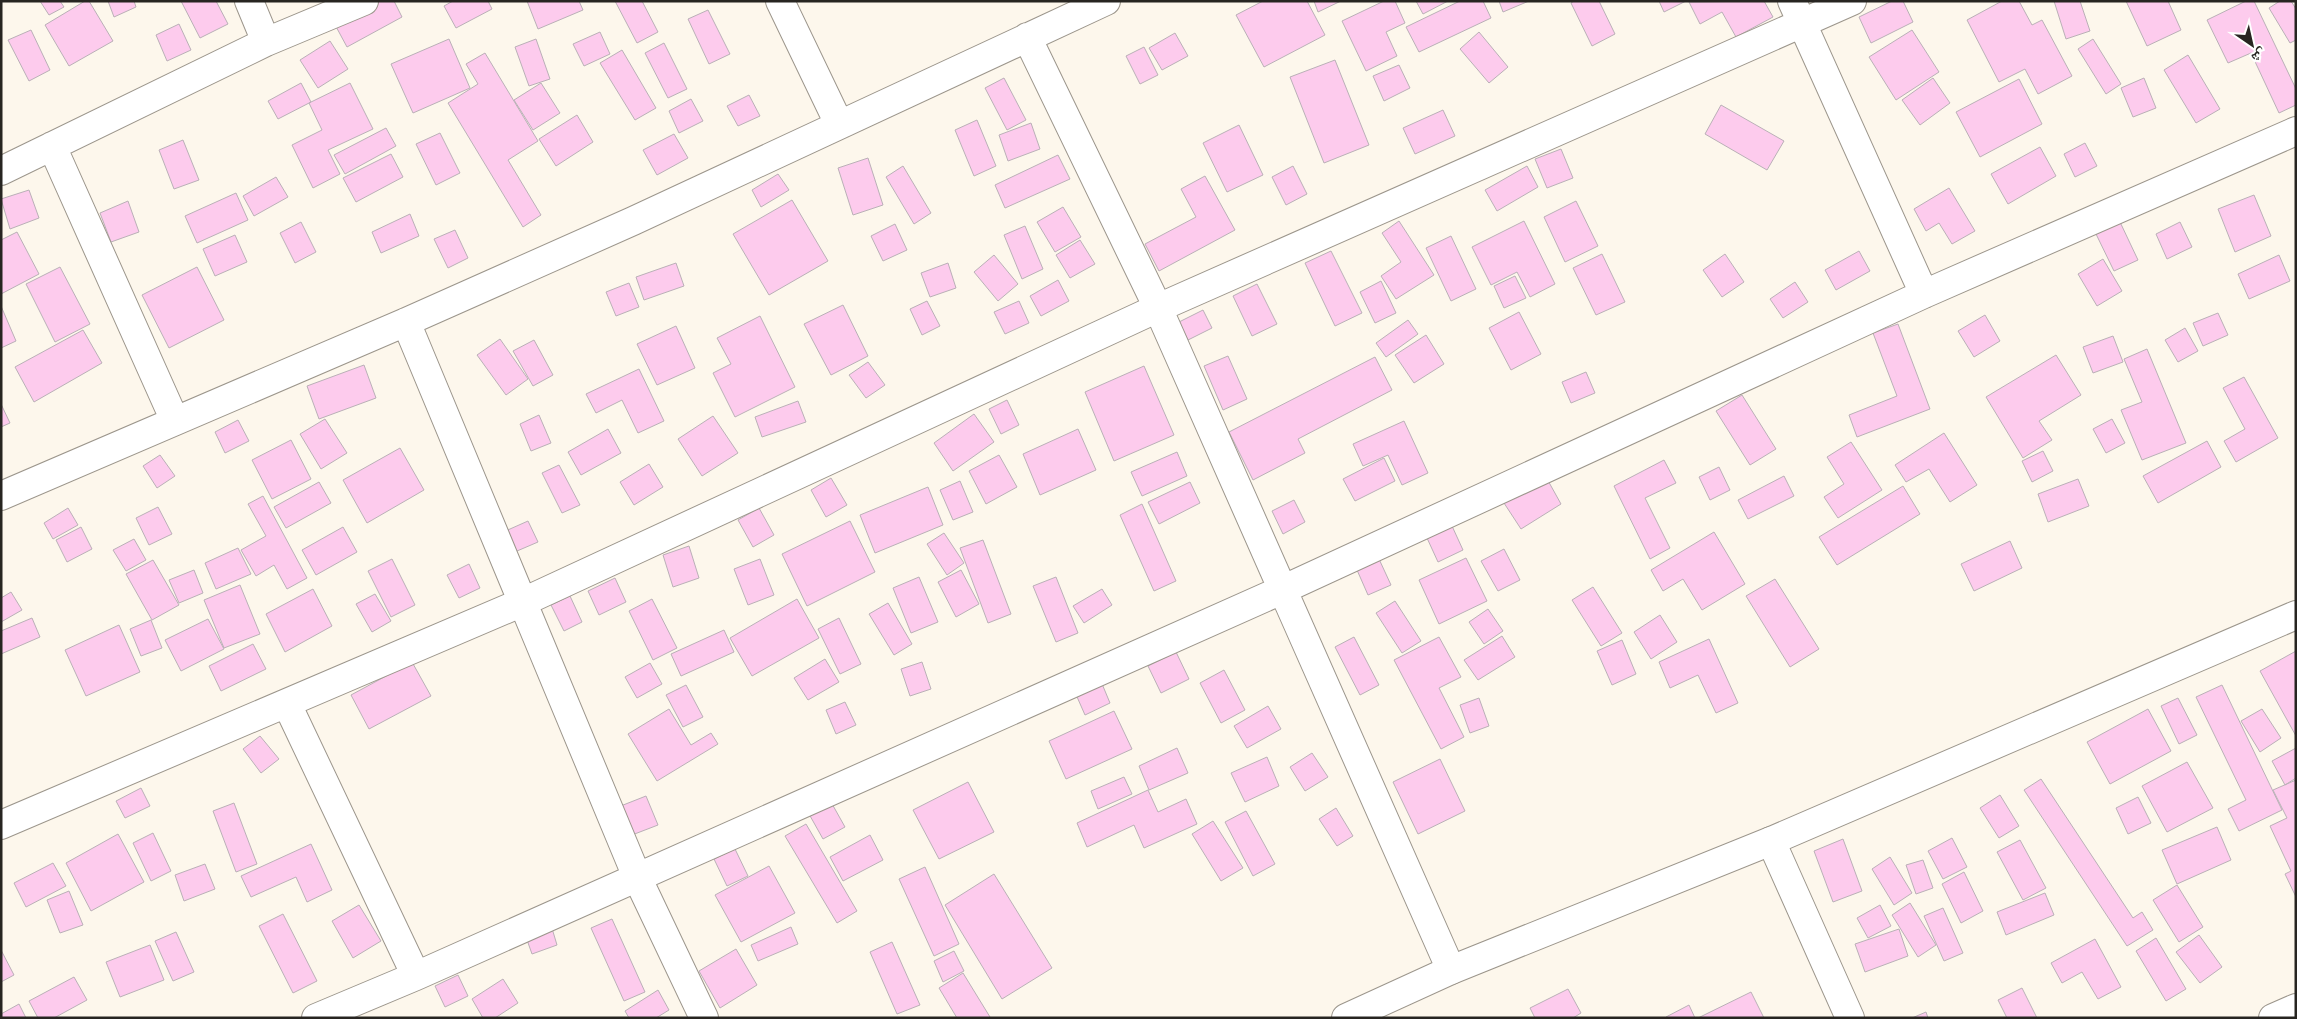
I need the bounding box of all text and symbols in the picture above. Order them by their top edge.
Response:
north arrow [2227,20,2277,70]
text: ش [2248,44,2271,68]

